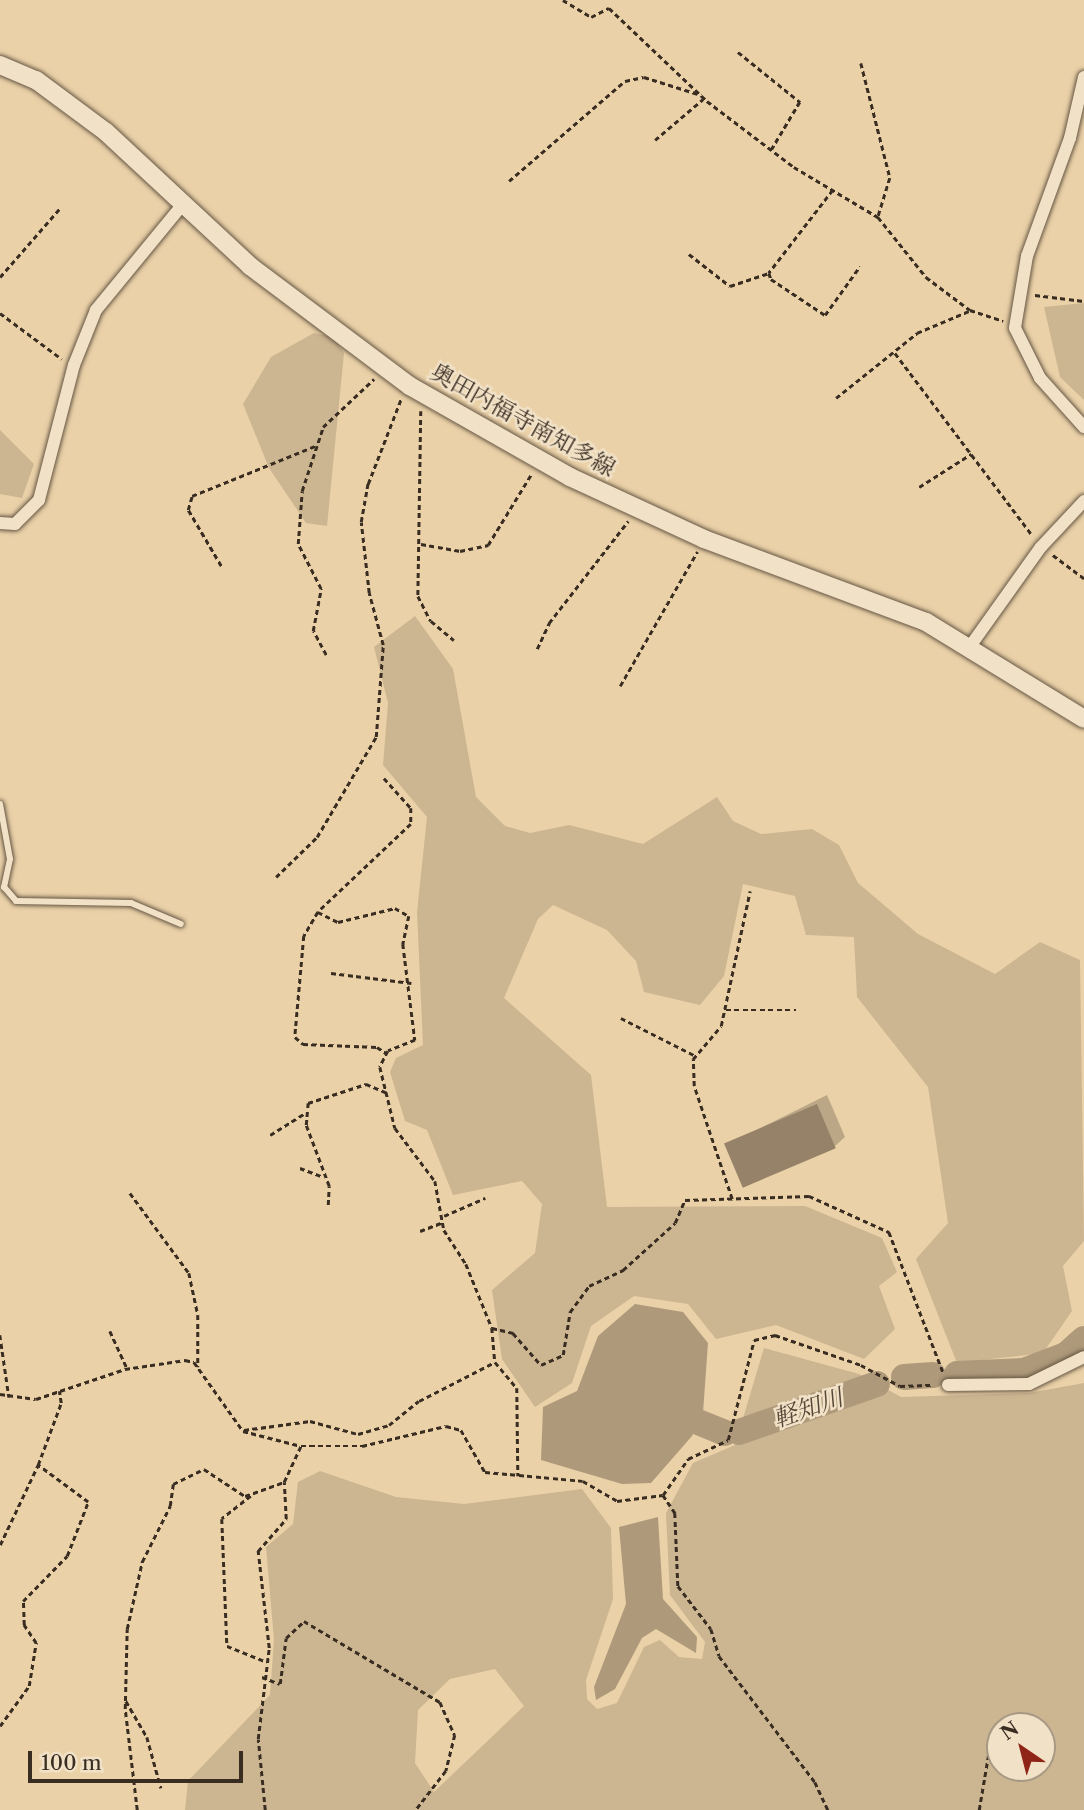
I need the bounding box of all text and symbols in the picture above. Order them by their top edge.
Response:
street label: 奥田内福寺南知多線 [426,358,620,482]
water label: 軽知川 [769,1383,847,1433]
north arrow [986,1712,1056,1782]
text: N [996,1717,1023,1745]
scale bar [32,1736,247,1780]
text: 100 m [41,1750,102,1775]

